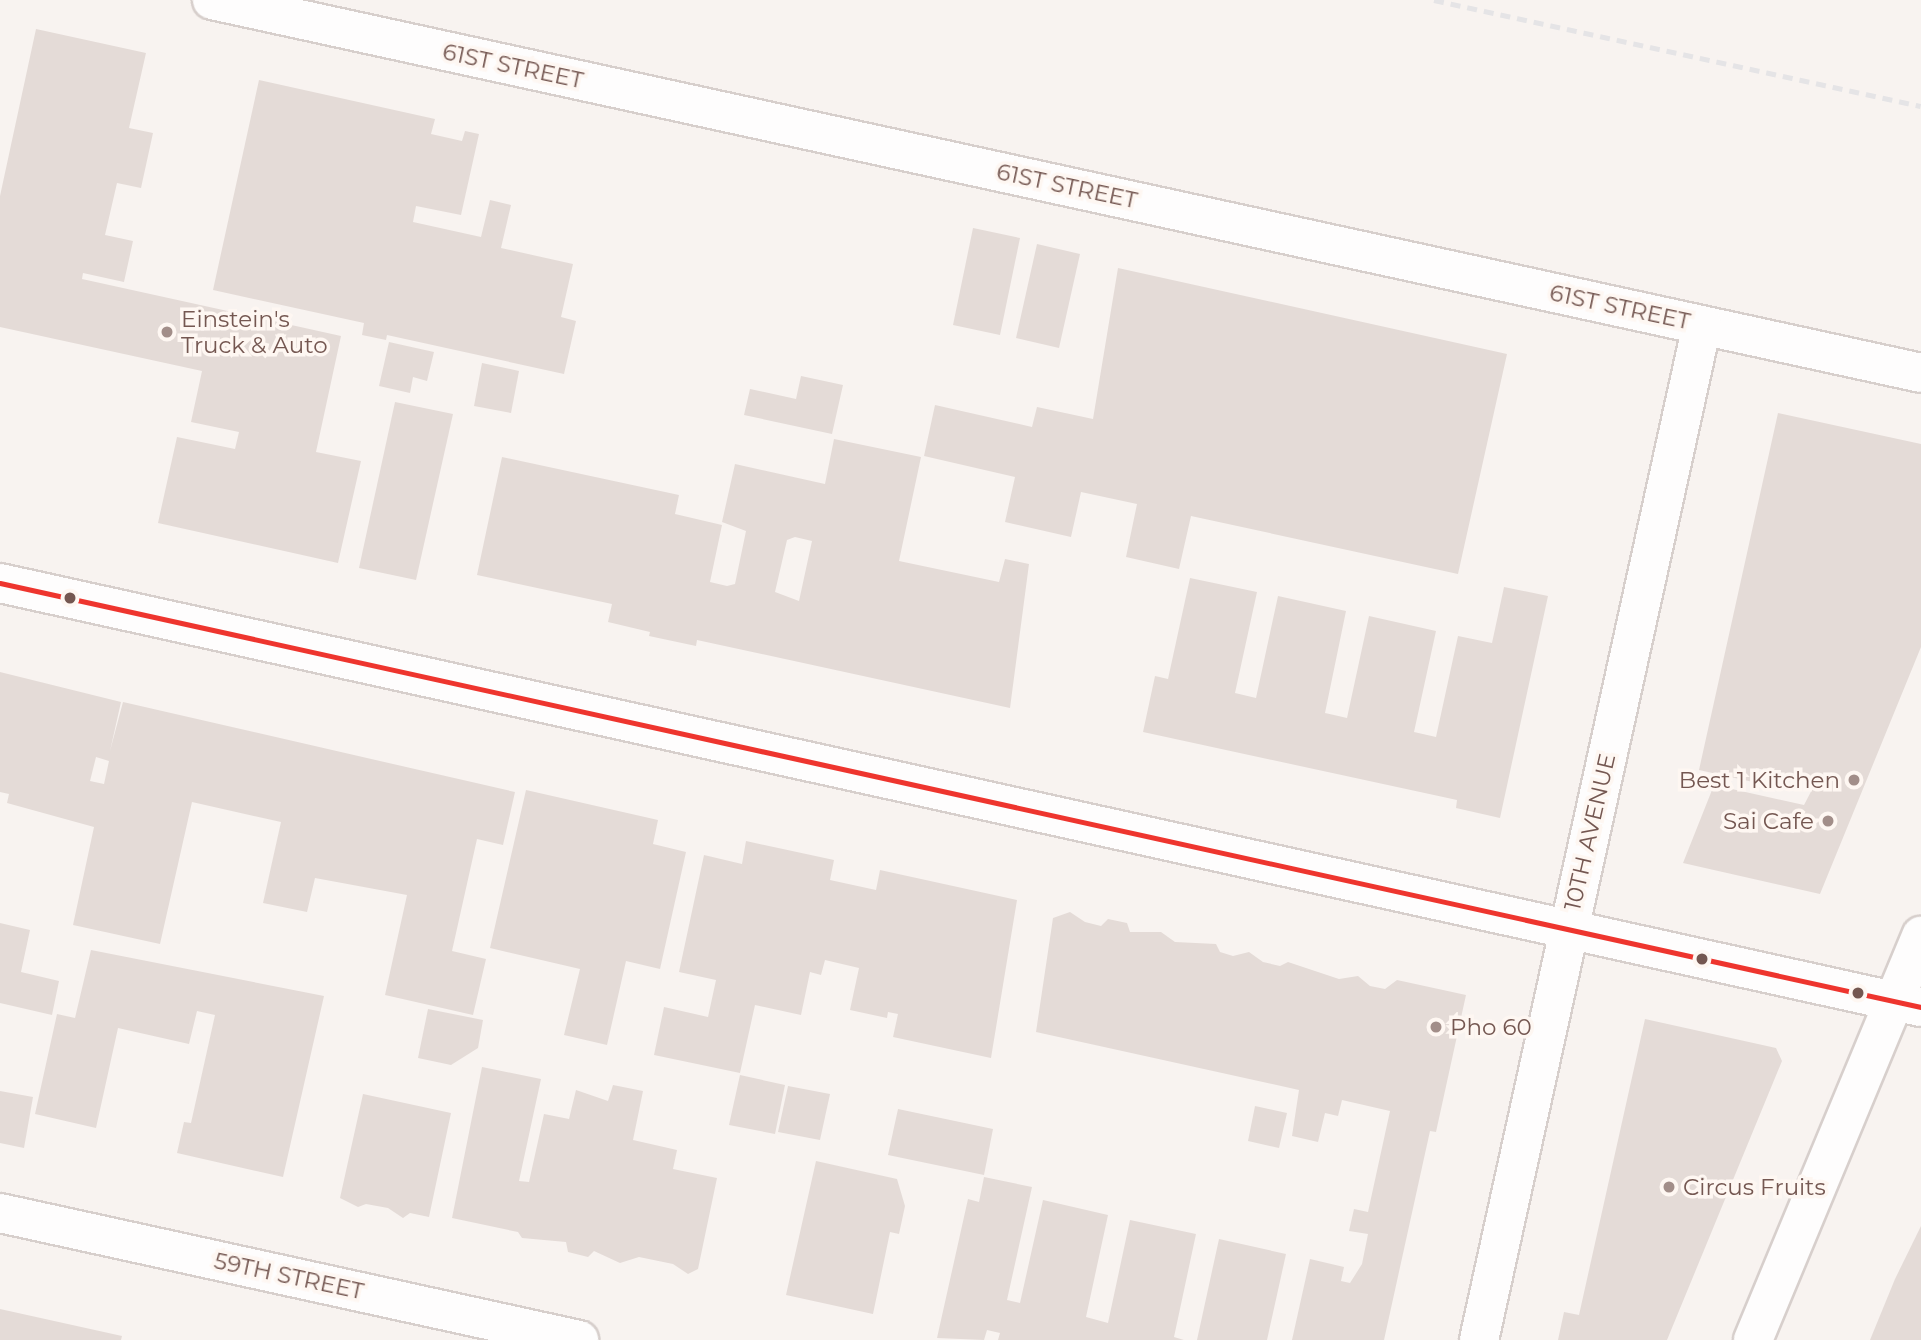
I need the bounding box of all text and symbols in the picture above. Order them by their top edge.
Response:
street label: 61ST STREET [440,38,586,94]
street label: 61ST STREET [994,158,1140,214]
street label: 61ST STREET [1547,279,1693,335]
place label: Einstein's Truck & Auto [181,305,328,359]
marker: Einstein's Truck & Auto [159,324,175,340]
unlabelled marker [63,591,77,605]
street label: 10TH AVENUE [1559,751,1621,913]
place label: Best 1 Kitchen [1679,766,1840,794]
marker: Best 1 Kitchen [1846,772,1862,788]
place label: Sai Cafe [1723,807,1814,835]
marker: Sai Cafe [1820,813,1836,829]
unlabelled marker [1695,952,1709,966]
unlabelled marker [1851,986,1865,1000]
place label: Pho 60 [1450,1013,1532,1041]
marker: Pho 60 [1428,1019,1444,1035]
place label: Circus Fruits [1683,1173,1826,1201]
marker: Circus Fruits [1661,1179,1677,1195]
street label: 59TH STREET [212,1247,366,1305]

